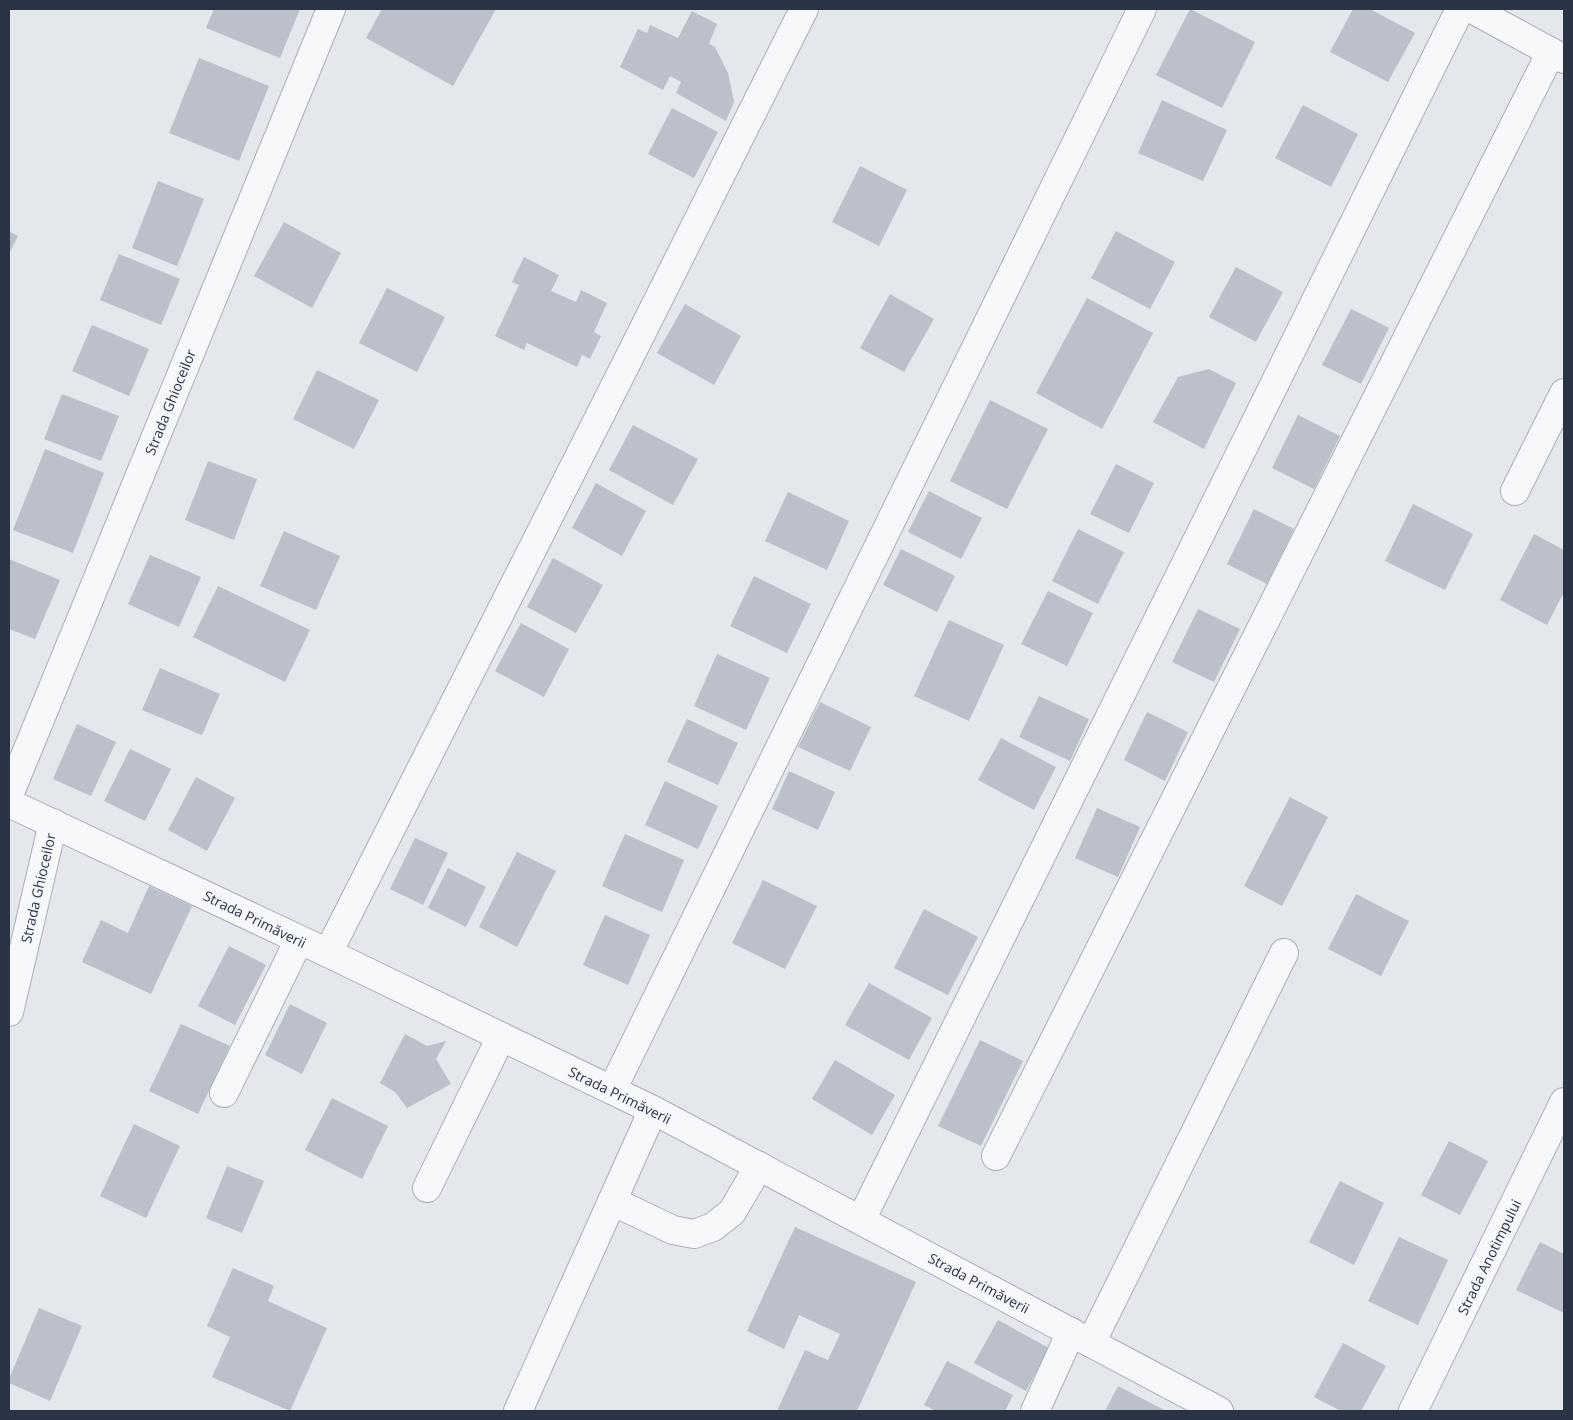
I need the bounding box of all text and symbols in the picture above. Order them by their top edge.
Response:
street label: Strada Ghioceilor [140,346,200,458]
street label: Strada Ghioceilor [16,831,60,945]
street label: Strada Primăverii [200,886,310,952]
street label: Strada Primăverii [565,1062,675,1128]
street label: Strada Anotimpului [1453,1196,1525,1318]
street label: Strada Primăverii [925,1248,1033,1318]

